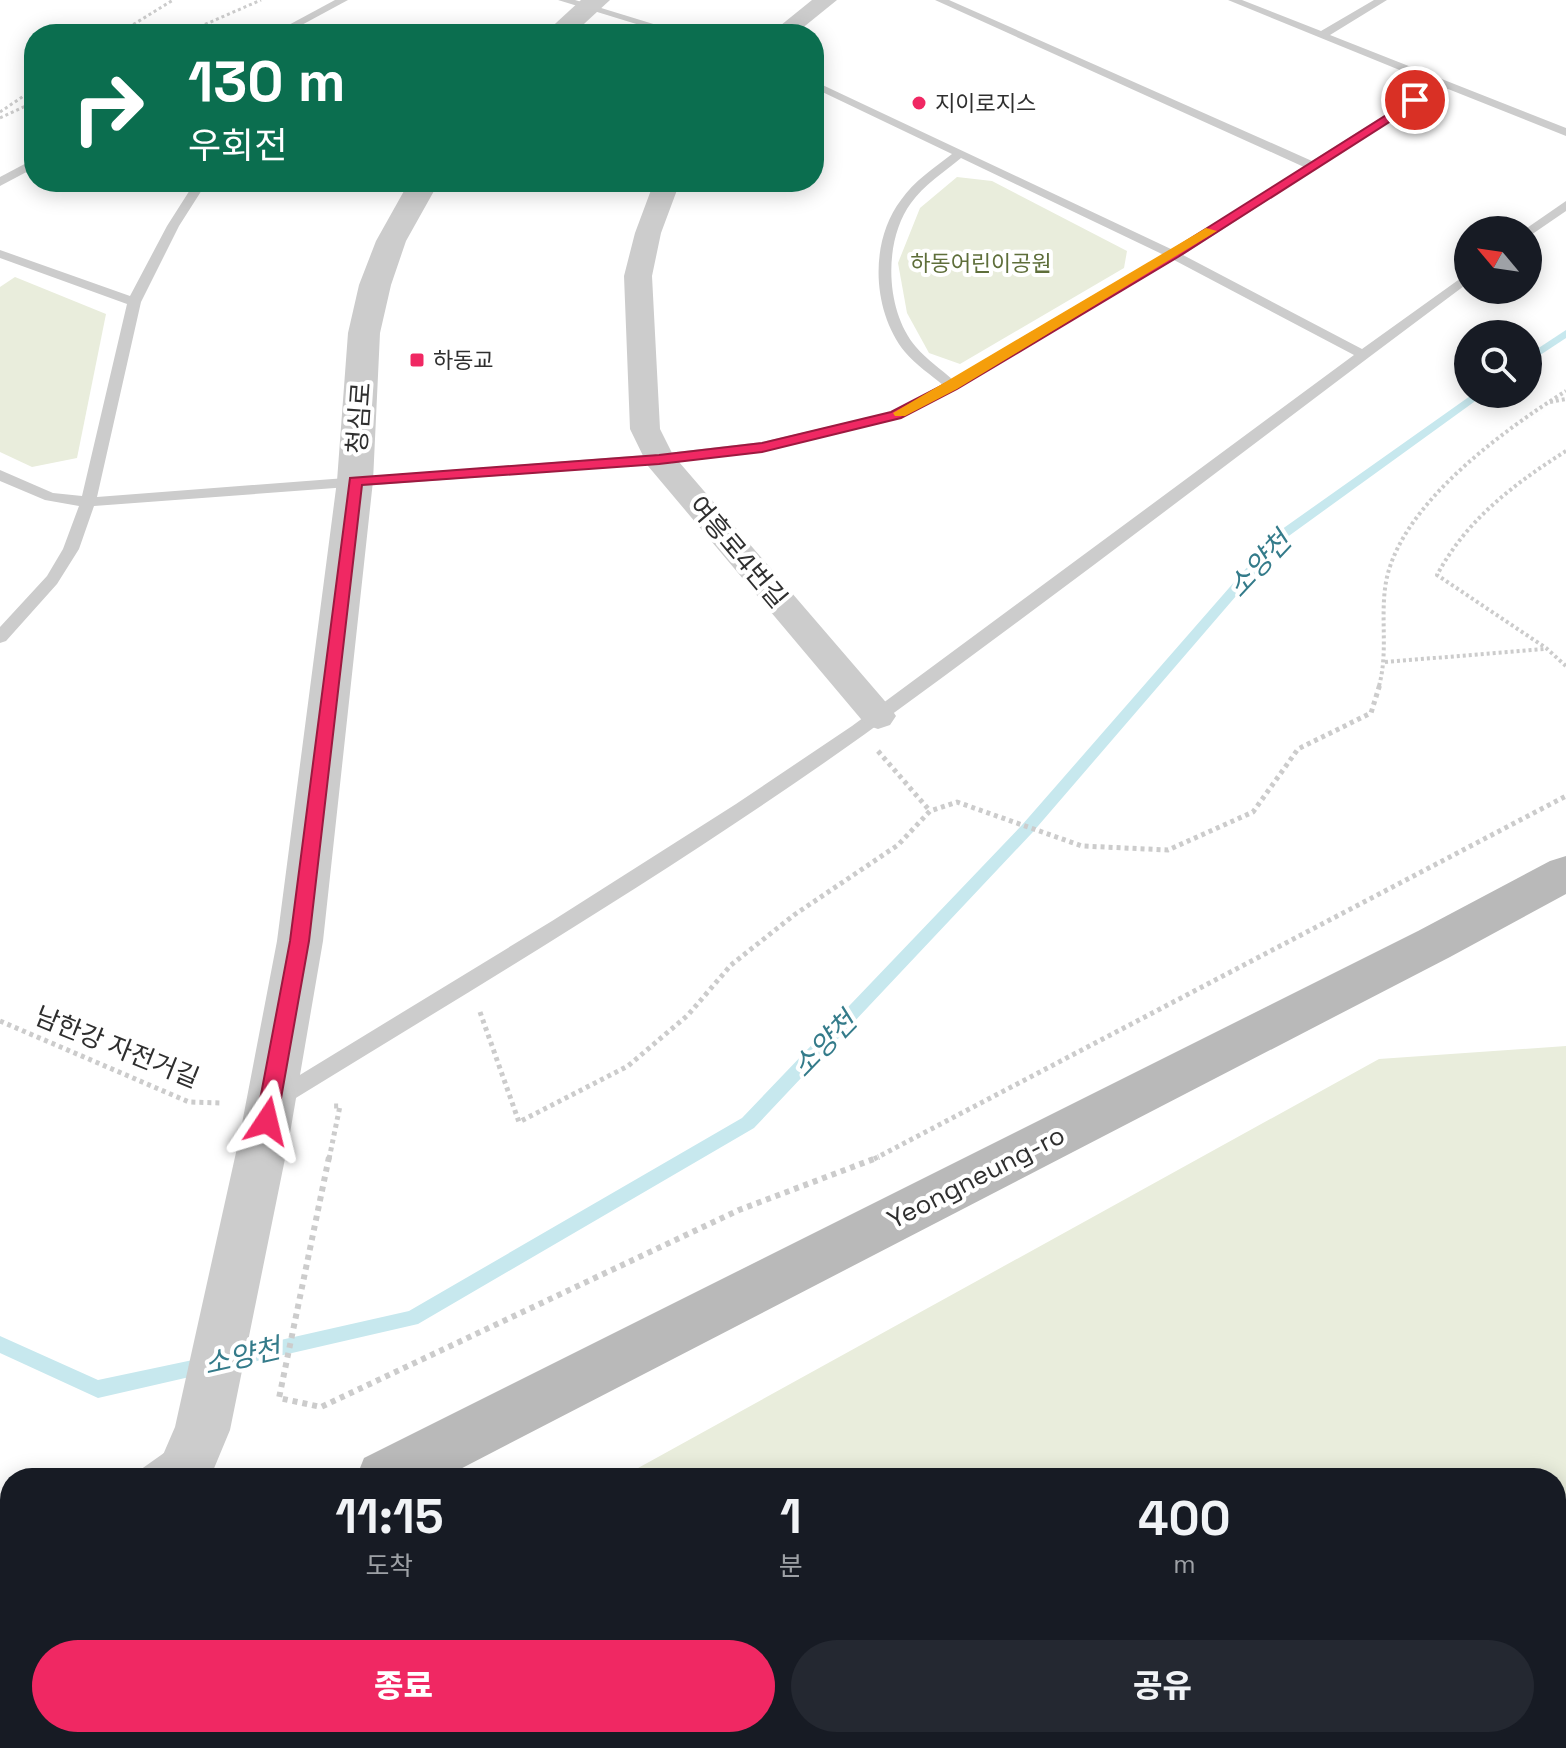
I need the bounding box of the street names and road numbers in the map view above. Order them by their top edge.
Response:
street label: 청심로 [340,381,378,455]
street label: 여흥로4번길 [681,489,795,615]
street label: 남한강 자전거길 [30,999,204,1095]
street label: Yeongneung-ro [881,1118,1071,1236]

